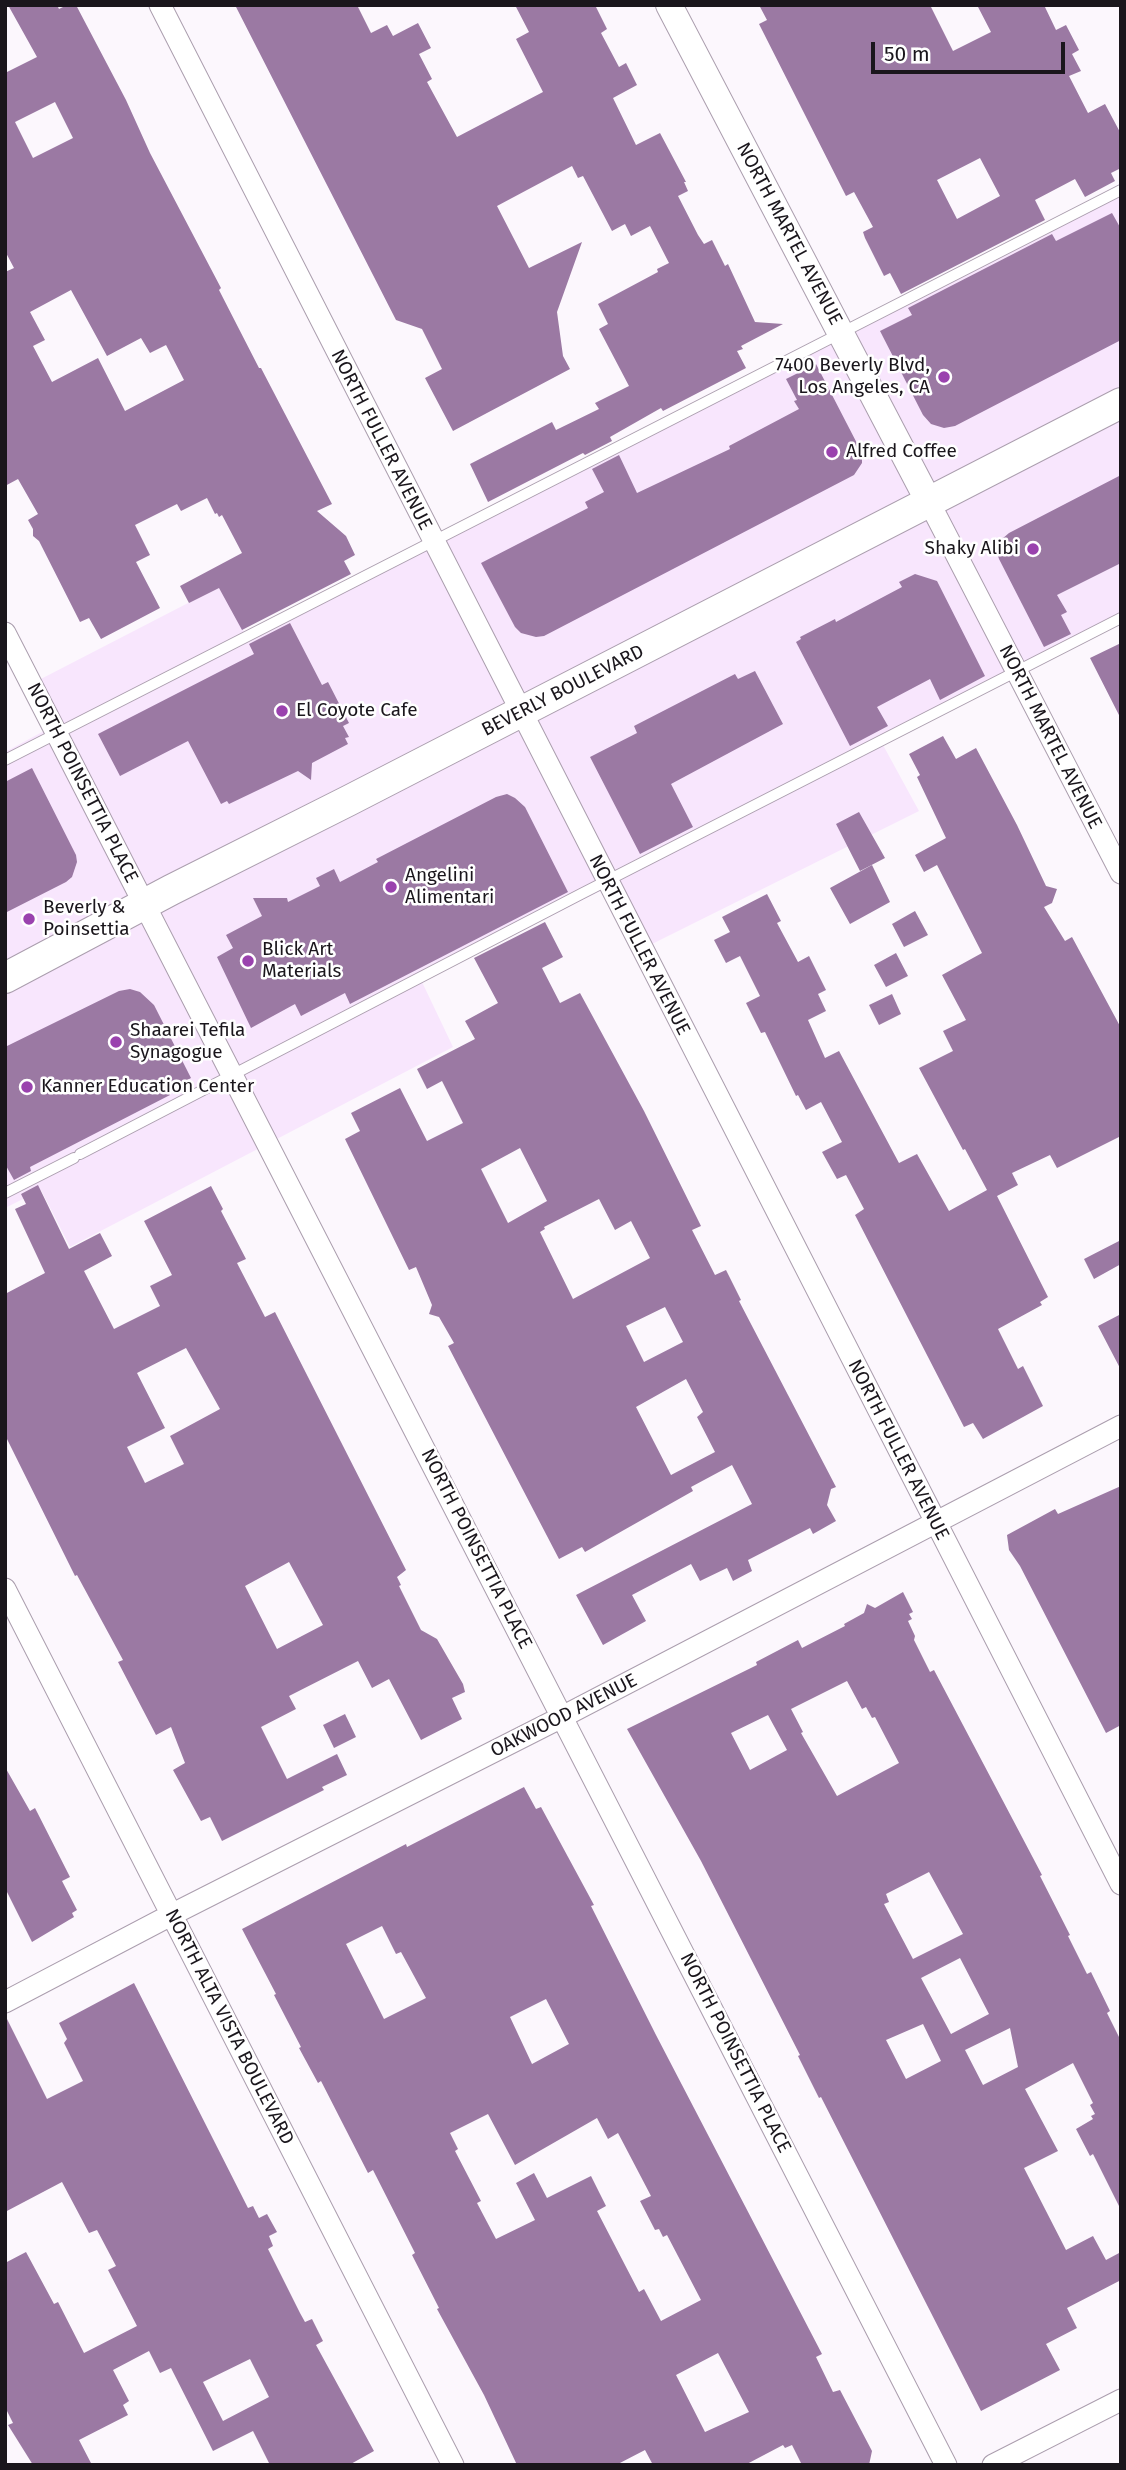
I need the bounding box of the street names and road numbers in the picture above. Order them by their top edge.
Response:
street label: NORTH MARTEL AVENUE [731,139,847,329]
street label: NORTH FULLER AVENUE [326,346,436,534]
street label: BEVERLY BOULEVARD [478,640,648,742]
street label: NORTH MARTEL AVENUE [994,641,1106,833]
street label: NORTH POINSETTIA PLACE [22,679,142,887]
street label: NORTH FULLER AVENUE [584,851,694,1039]
street label: NORTH FULLER AVENUE [843,1356,953,1544]
street label: NORTH POINSETTIA PLACE [416,1445,536,1653]
street label: OAKWOOD AVENUE [487,1669,641,1763]
street label: NORTH ALTA VISTA BOULEVARD [160,1905,298,2149]
street label: NORTH POINSETTIA PLACE [675,1949,795,2157]

